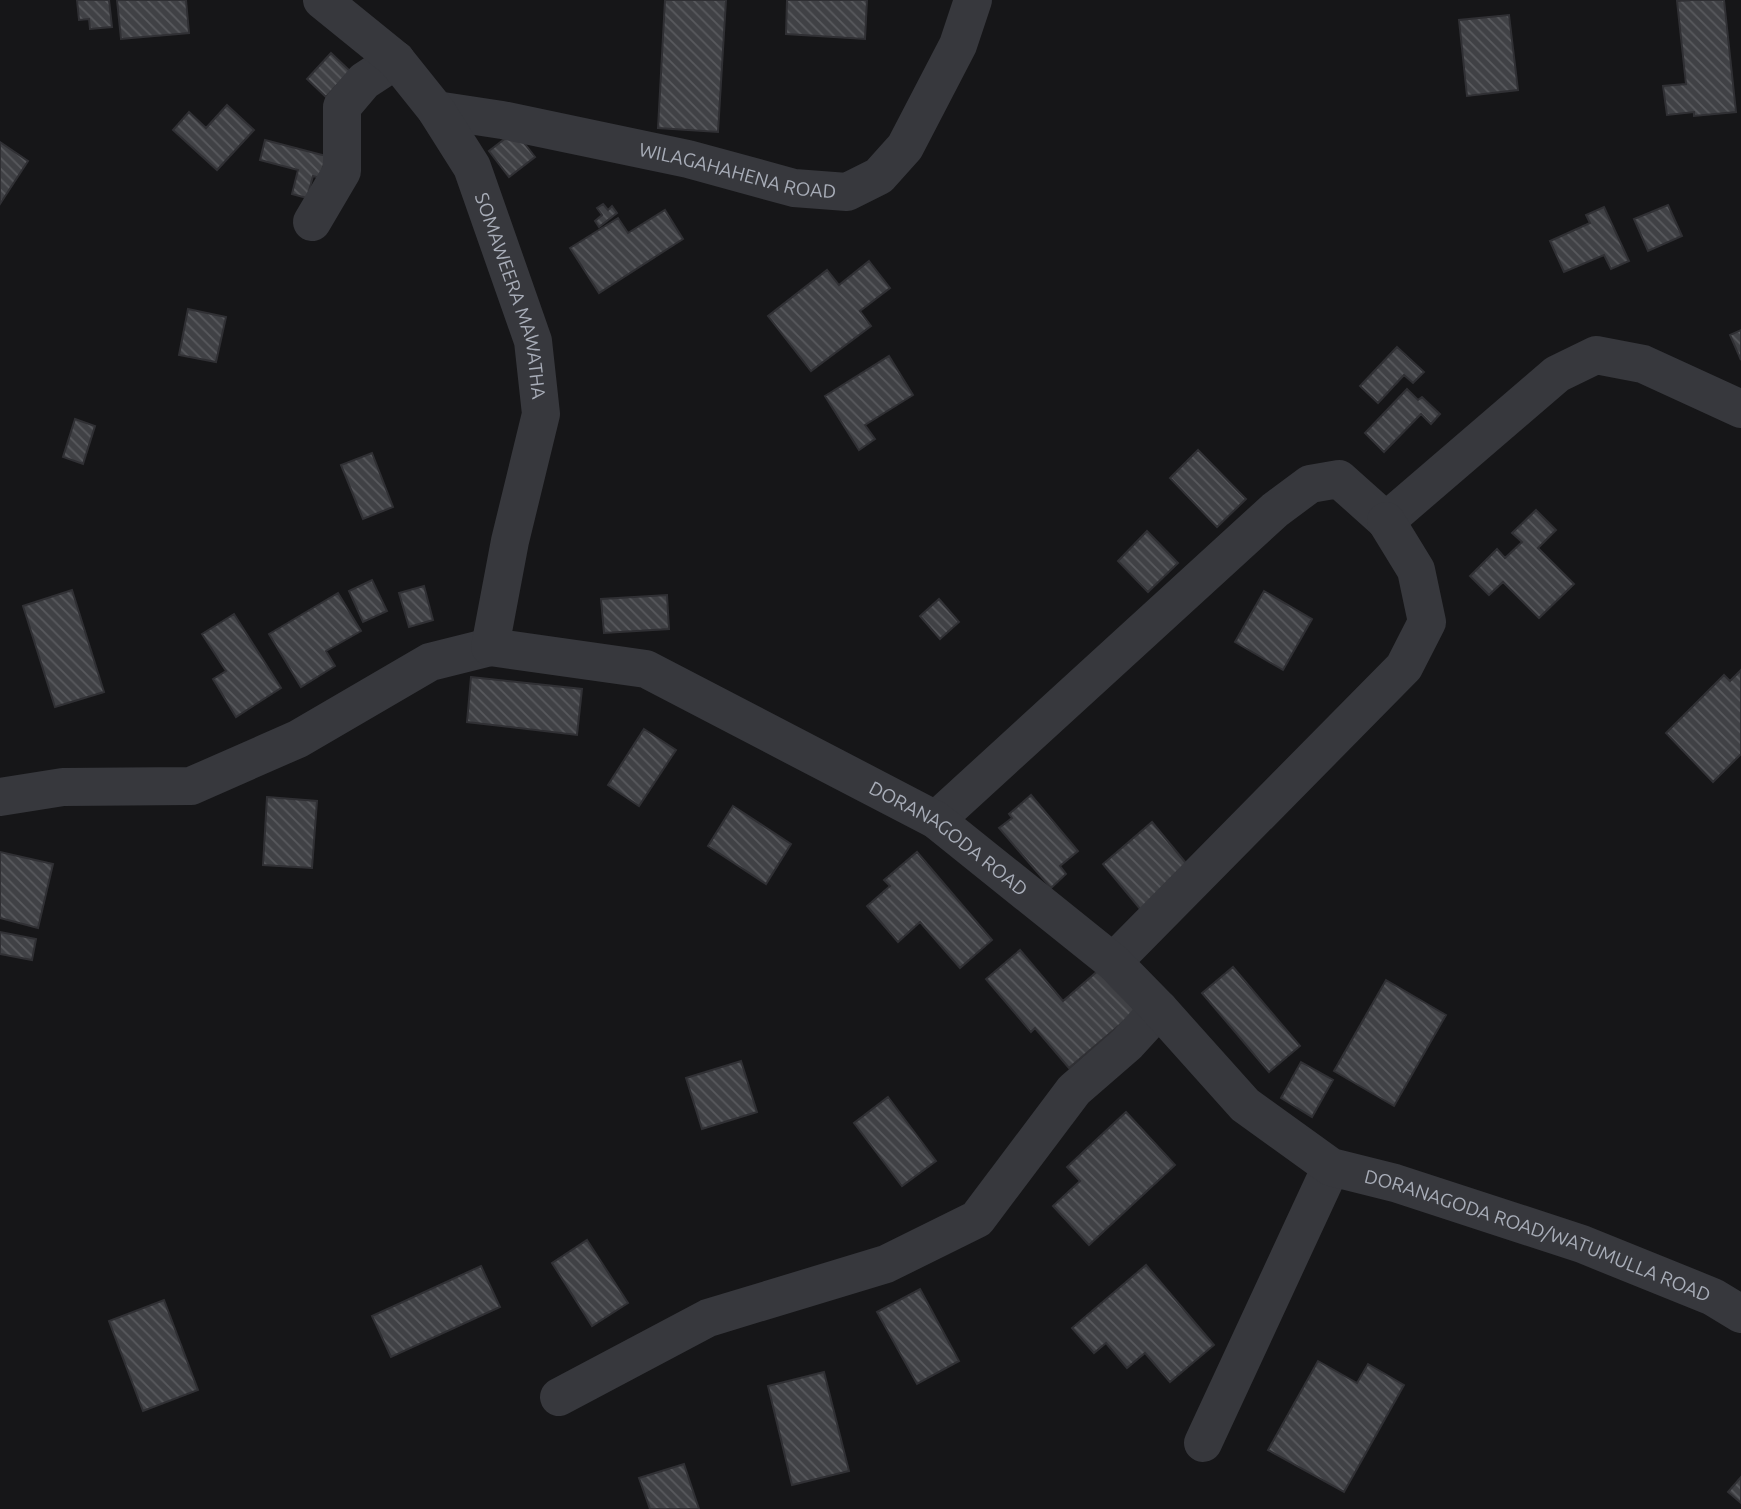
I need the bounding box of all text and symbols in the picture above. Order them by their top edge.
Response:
street label: WILAGAHAHENA ROAD [637,138,837,202]
street label: SOMAWEERA MAWATHA [471,190,550,401]
street label: DORANAGODA ROAD [866,776,1032,900]
street label: DORANAGODA ROAD/WATUMULLA ROAD [1362,1165,1714,1306]

